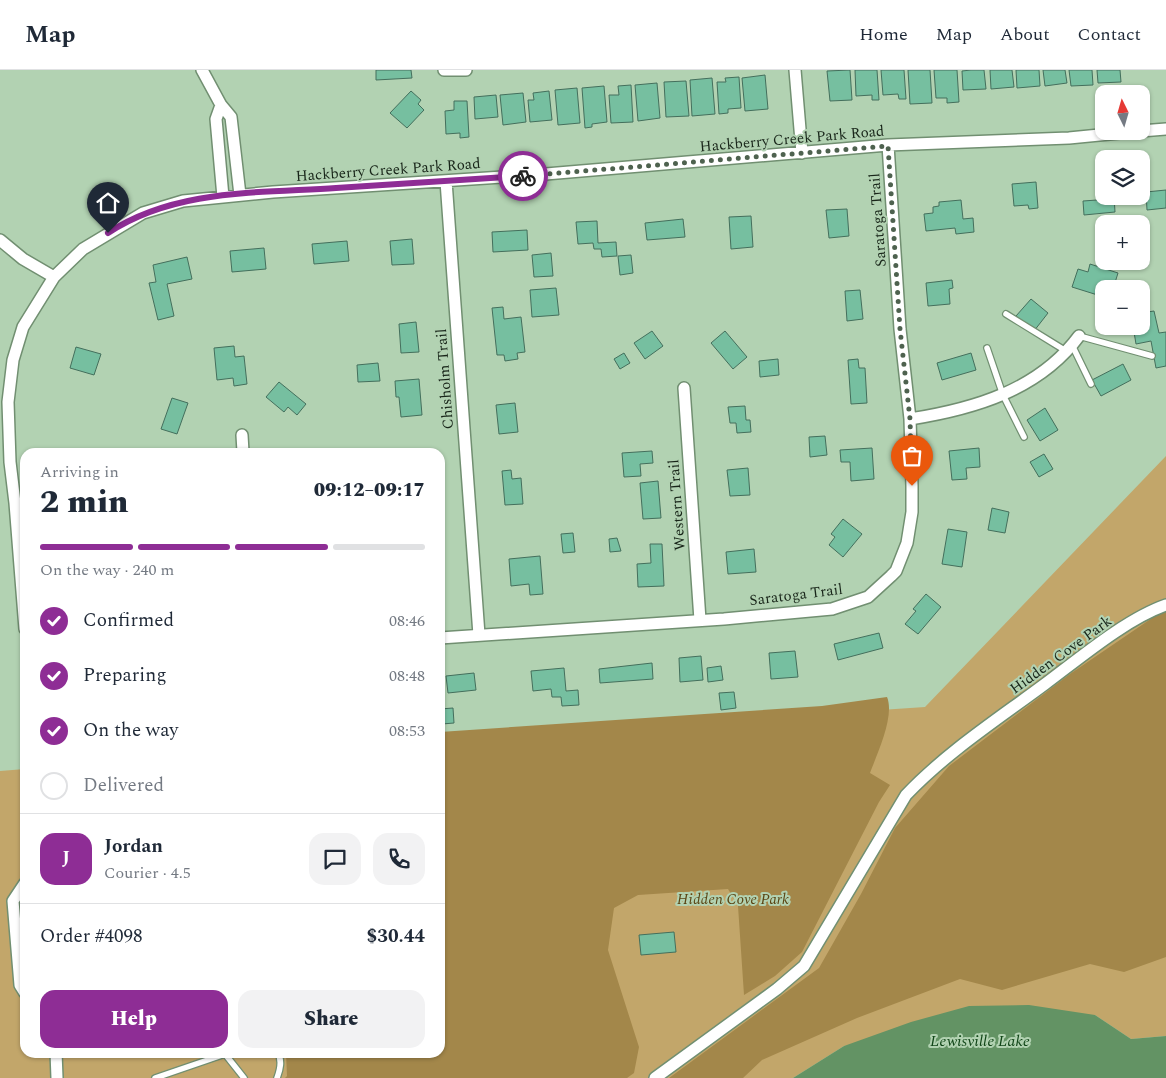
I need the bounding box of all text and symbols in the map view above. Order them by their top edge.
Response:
text: Map [25,17,75,53]
text: Home [859,21,908,48]
text: Map [936,21,972,48]
text: About [1000,21,1050,48]
text: Contact [1078,21,1141,48]
north arrow [1095,85,1150,140]
map controls [1095,85,1150,335]
street label: Hackberry Creek Park Road [699,119,885,159]
button: layers [1095,150,1150,205]
courier [498,151,548,201]
street label: Hackberry Creek Park Road [295,152,481,188]
icon: bike [509,162,537,190]
street label: Saratoga Trail [863,172,893,268]
pin [87,182,129,233]
icon: home [94,189,122,217]
button: + [1095,215,1150,270]
button: − [1095,280,1150,335]
street label: Chisholm Trail [430,328,460,430]
pin [891,435,933,486]
icon: bag [898,442,926,470]
street label: Western Trail [662,459,692,551]
text: Arriving in [40,460,119,484]
text: 09:12–09:17 [314,476,425,505]
text: 2 min [40,478,128,527]
text: On the way · 240 m [40,558,174,582]
street label: Saratoga Trail [748,578,844,612]
text: Confirmed [83,606,174,635]
icon: check [40,607,68,635]
text: 08:46 [389,609,425,633]
street label: Hidden Cove Park [1005,610,1117,700]
text: Preparing [83,661,167,690]
icon: check [40,662,68,690]
text: 08:48 [389,664,425,688]
text: On the way [83,716,179,745]
icon: check [40,717,68,745]
text: 08:53 [389,719,425,743]
text: Delivered [83,771,164,800]
text: Jordan [104,832,163,861]
button: chat [309,833,361,885]
button: phone [373,833,425,885]
text: J [62,844,70,873]
text: Courier · 4.5 [104,861,191,885]
park label: Hidden Cove Park [677,888,789,911]
text: Order #4098 [40,922,143,951]
text: $30.44 [367,922,425,951]
button: Help [40,990,228,1048]
button: Share [238,990,425,1048]
water label: Lewisville Lake [930,1029,1030,1053]

